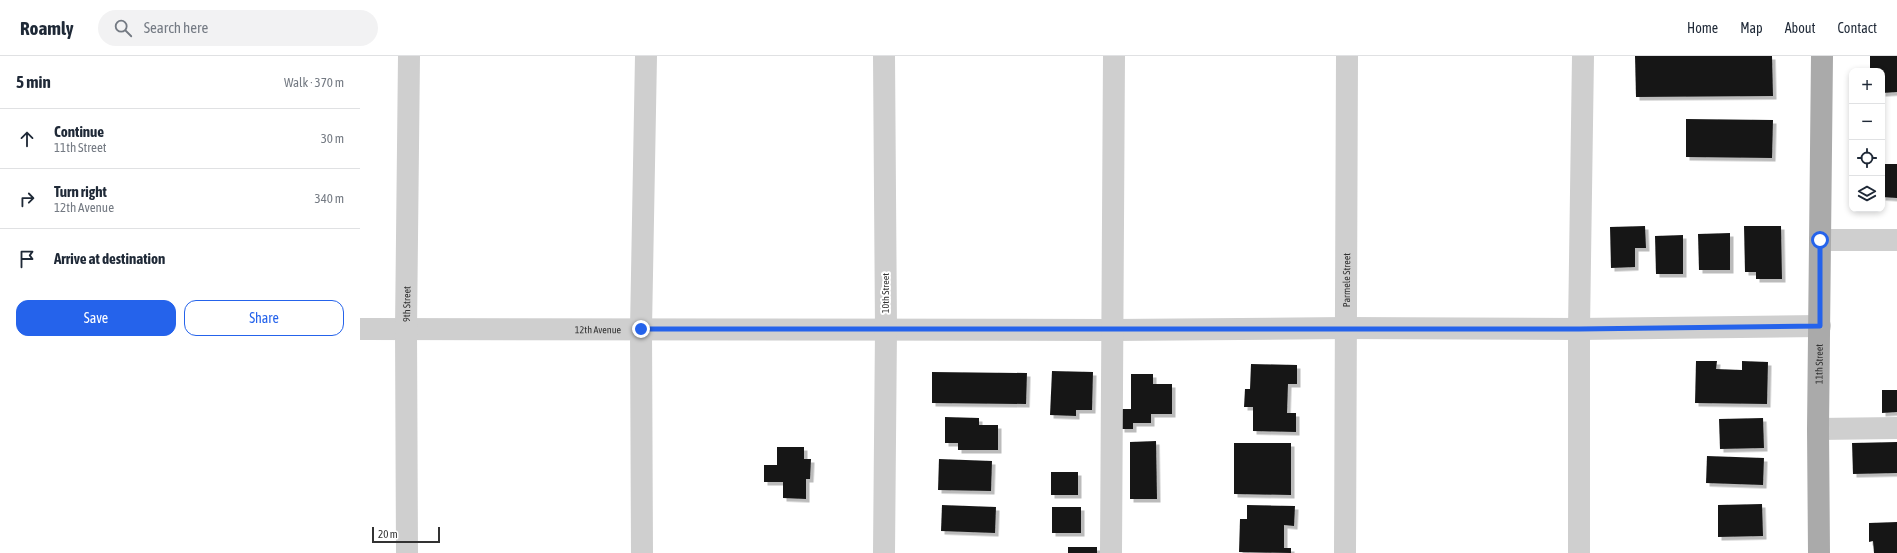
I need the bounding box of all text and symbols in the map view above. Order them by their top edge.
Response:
search box [98,10,378,46]
text: Roamly [20,17,74,39]
icon: search [112,17,134,39]
text: Search here [144,19,208,36]
text: Home [1687,20,1718,36]
text: Map [1740,20,1763,36]
text: About [1785,20,1816,36]
text: Contact [1838,20,1877,36]
map controls [1849,68,1885,212]
button: + [1849,68,1885,104]
text: 5 min [16,72,51,92]
text: Walk · 370 m [284,75,344,90]
button: − [1849,104,1885,140]
text: Continue [54,123,104,140]
icon: ahead [16,128,38,150]
text: 30 m [321,131,344,146]
text: 11th Street [54,140,107,155]
button: locate [1849,140,1885,176]
button: layers [1849,176,1885,212]
text: Turn right [54,183,107,200]
icon: right [16,188,38,210]
text: 340 m [315,191,344,206]
text: 12th Avenue [54,200,114,215]
route start [1811,231,1829,249]
icon: arrive [16,248,38,270]
text: Arrive at destination [54,250,165,267]
street label: Parmele Street [1340,253,1352,307]
street label: 10th Street [880,273,891,313]
street label: 9th Street [401,286,412,322]
button: Save [16,300,176,336]
button: Share [184,300,344,336]
route end [632,320,650,338]
street label: 12th Avenue [575,324,622,335]
street label: 11th Street [1813,344,1824,384]
scale bar [372,525,440,544]
text: 20 m [378,528,398,540]

